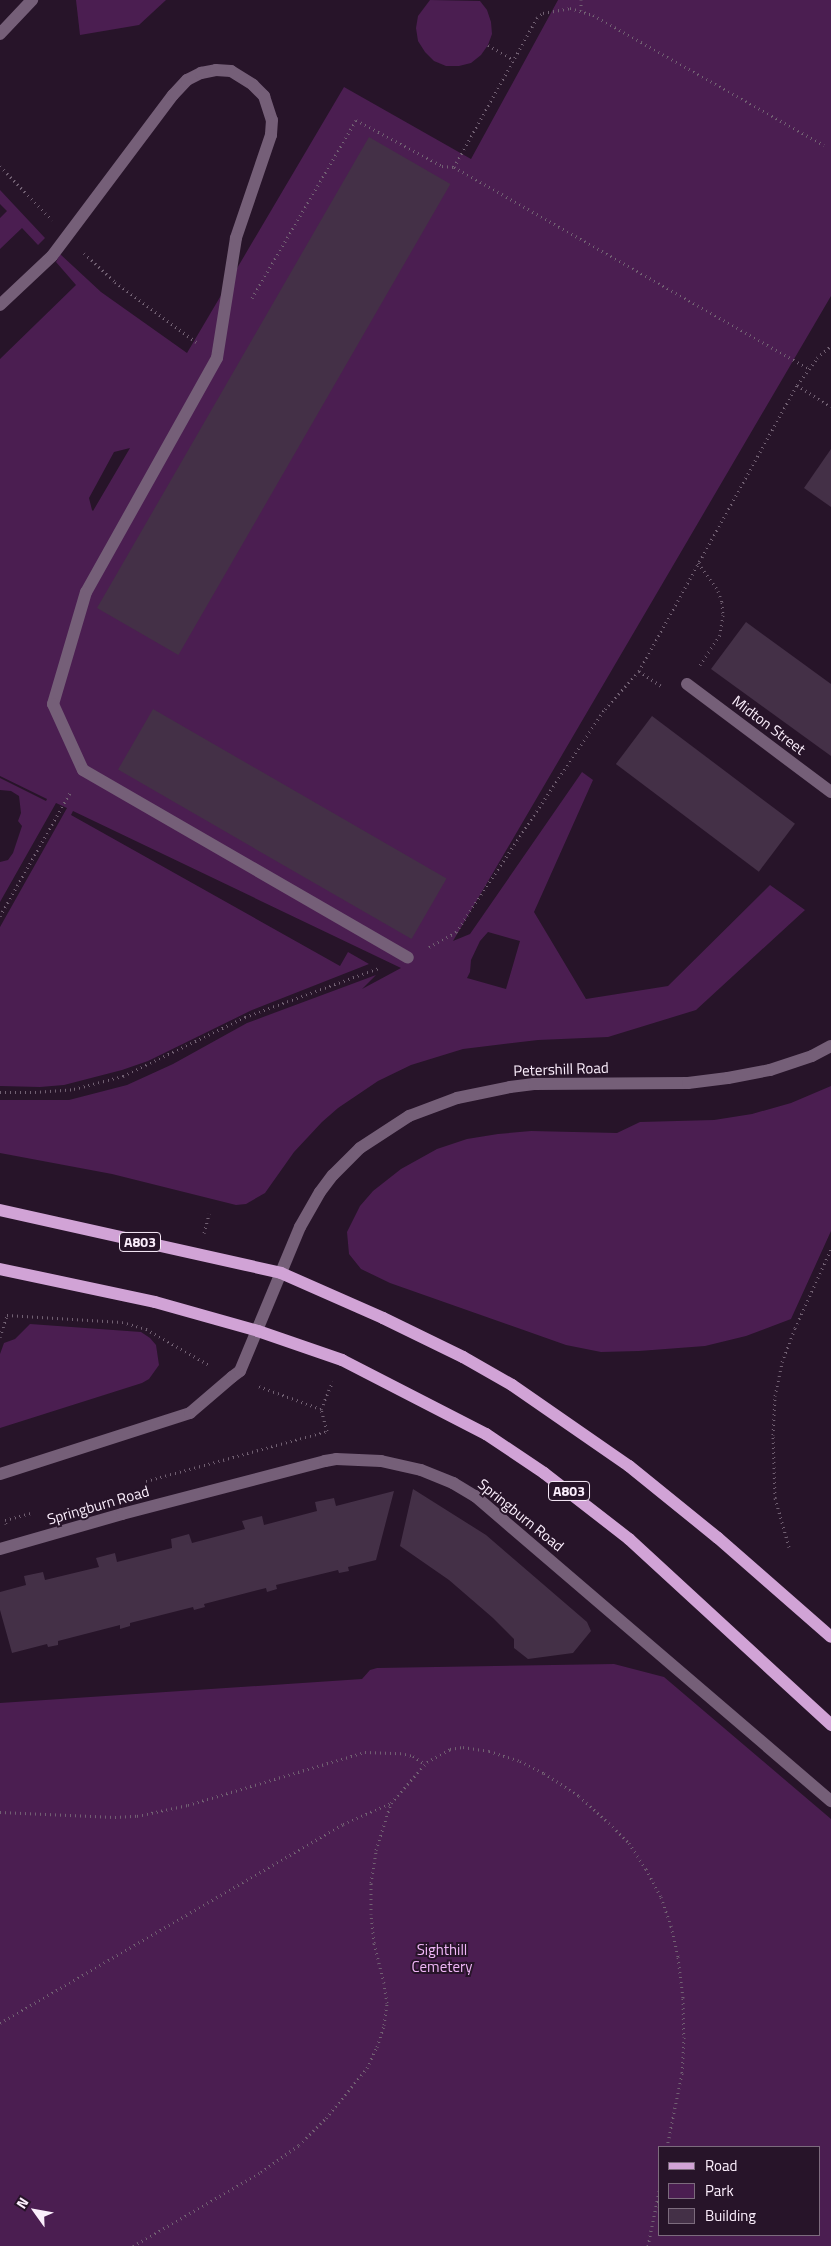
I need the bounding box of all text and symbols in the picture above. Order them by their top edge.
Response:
street label: Midton Street [729,692,809,758]
street label: Petershill Road [513,1058,609,1080]
road number: A803 [119,1230,161,1254]
street label: Springburn Road [474,1475,568,1555]
road number: A803 [548,1480,590,1502]
street label: Springburn Road [45,1482,151,1528]
park label: Sighthill Cemetery [412,1940,472,1975]
legend [658,2146,821,2236]
text: Road [705,2154,737,2177]
text: Park [705,2179,734,2202]
north arrow [10,2186,60,2236]
text: N [10,2193,33,2212]
text: Building [705,2204,756,2227]

